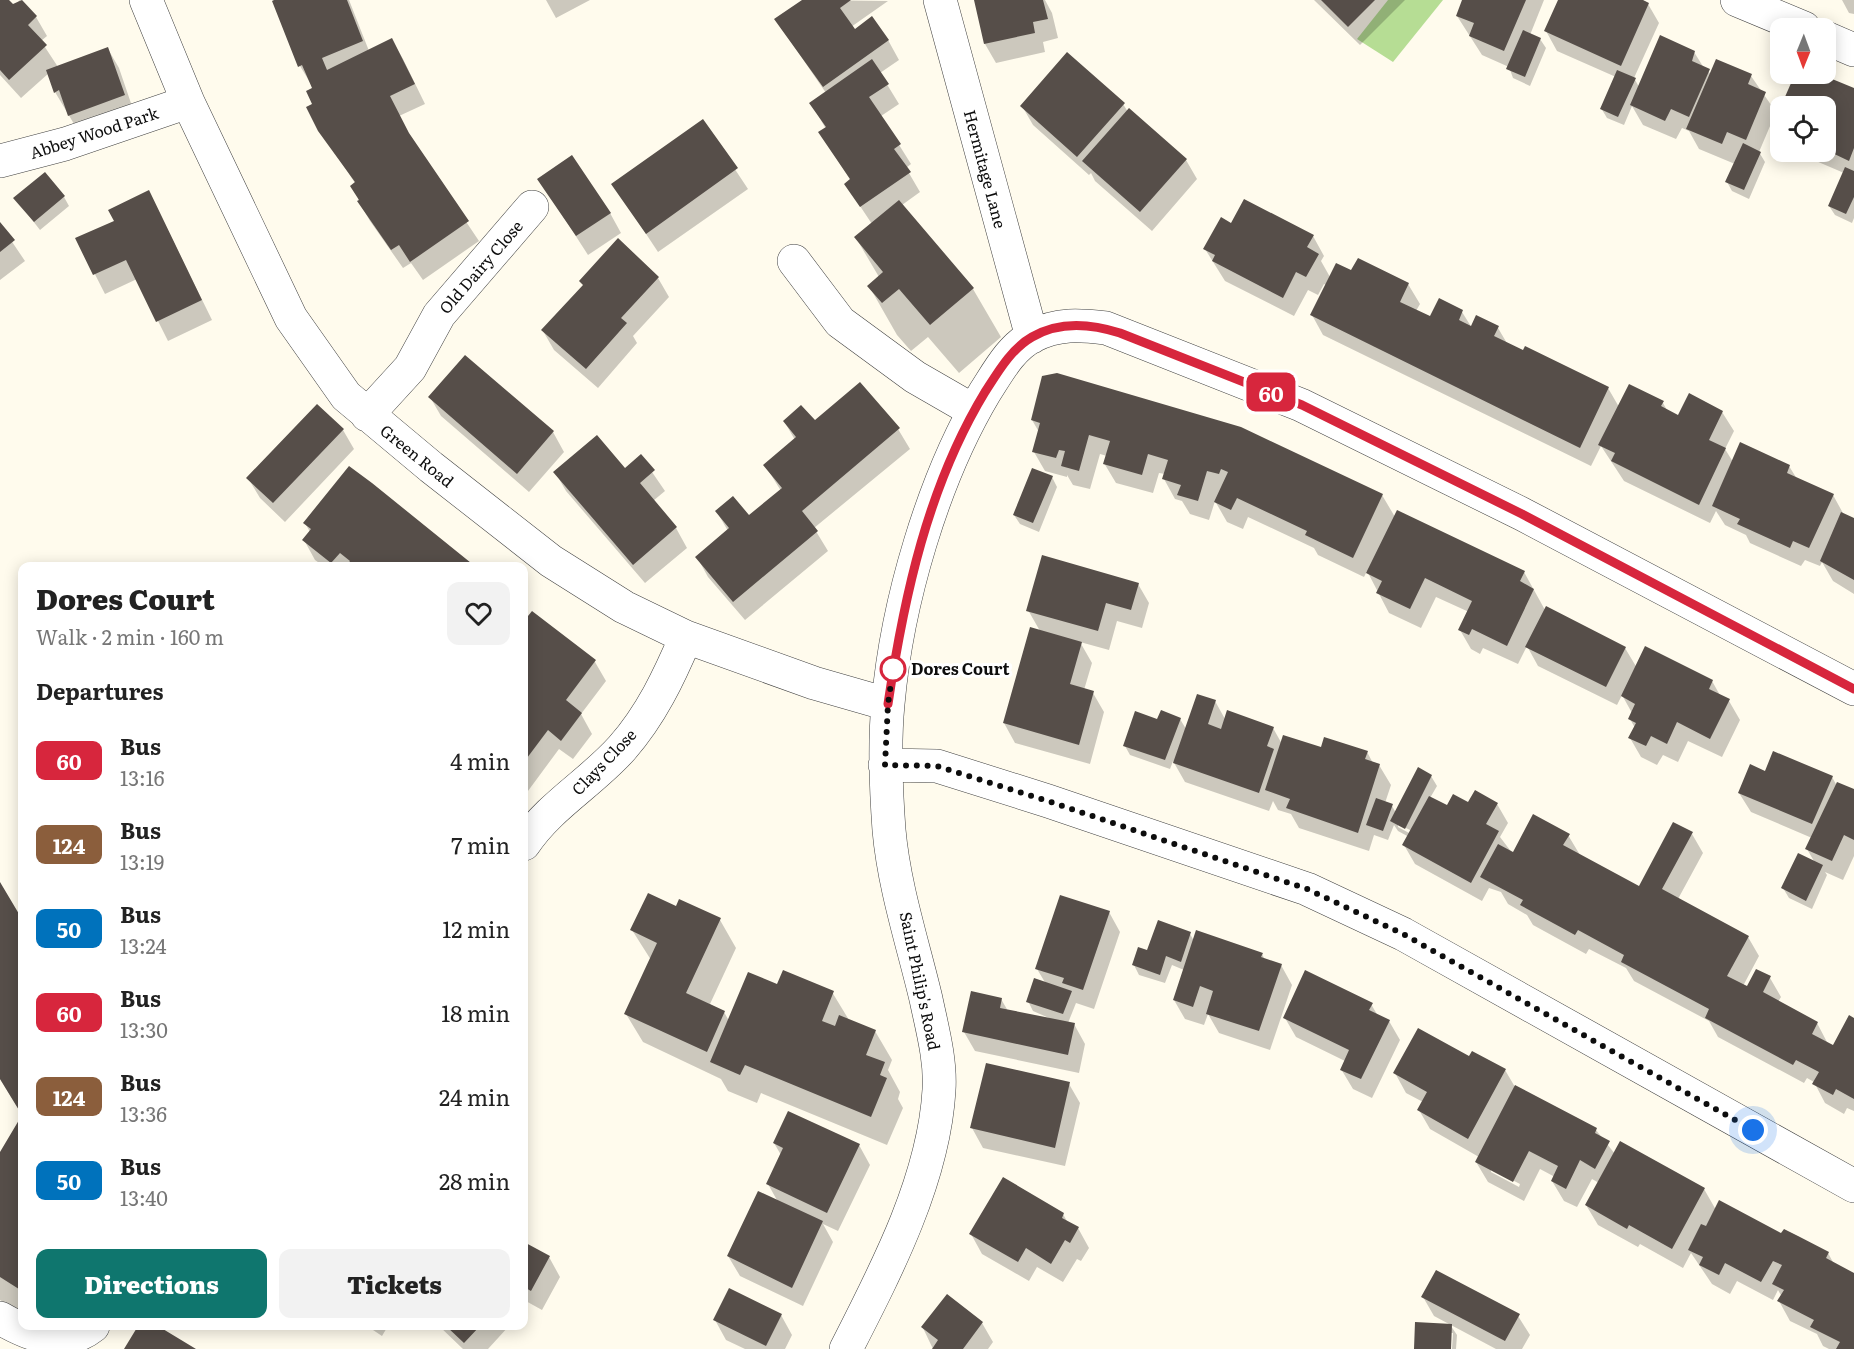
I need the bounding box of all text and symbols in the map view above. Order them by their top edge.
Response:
north arrow [1770,18,1836,84]
map controls [1770,18,1836,162]
button: locate [1770,96,1836,162]
street label: Abbey Wood Park [26,100,161,164]
street label: Hermitage Lane [959,107,1013,231]
street label: Old Dairy Close [433,214,528,318]
line badge: 60 [1244,372,1298,412]
text: 60 [1258,377,1284,408]
street label: Green Road [376,418,460,493]
text: Dores Court [36,577,215,619]
button: heart [447,582,510,645]
text: Walk · 2 min · 160 m [36,621,224,651]
marker: Dores Court [880,656,906,682]
place label: Dores Court [911,656,1009,680]
text: Departures [36,674,163,707]
street label: Clays Close [565,723,641,800]
text: Bus [120,729,161,762]
text: 4 min [450,744,510,777]
text: 60 [56,745,82,776]
text: 13:16 [120,762,165,792]
text: Bus [120,813,161,846]
text: 7 min [451,828,510,861]
text: 124 [53,829,85,860]
text: 13:19 [120,846,164,876]
text: Bus [120,897,161,930]
street label: Saint Philip's Road [895,909,947,1053]
text: 12 min [442,912,510,945]
text: 50 [57,913,81,944]
text: 13:24 [120,930,167,960]
text: Bus [120,981,161,1014]
text: 18 min [441,996,510,1029]
text: 60 [56,997,82,1028]
text: 13:30 [120,1014,168,1044]
text: Bus [120,1065,161,1098]
text: 24 min [439,1080,510,1113]
text: 124 [53,1081,85,1112]
text: 13:36 [120,1098,167,1128]
your location [1738,1115,1768,1145]
text: Bus [120,1149,161,1182]
text: 28 min [439,1164,510,1197]
text: 50 [57,1165,81,1196]
text: 13:40 [120,1182,168,1212]
button: Directions [36,1249,267,1318]
button: Tickets [279,1249,510,1318]

